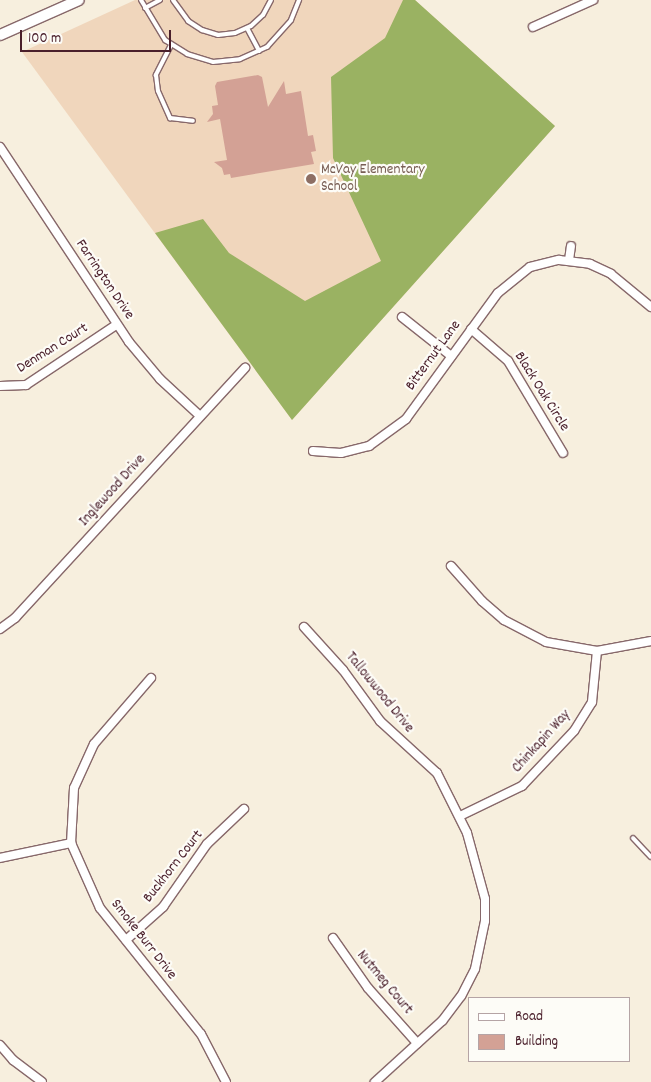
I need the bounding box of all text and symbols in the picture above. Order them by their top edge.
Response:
scale bar [22,20,174,52]
text: 100 m [28,28,61,50]
place label: McVay Elementary School [321,161,425,196]
marker: McVay Elementary School [305,173,317,185]
street label: Farrington Drive [71,237,137,323]
street label: Bitternut Lane [403,317,465,395]
street label: Denman Court [14,320,92,378]
street label: Black Oak Circle [509,349,573,435]
street label: Inglewood Drive [76,451,150,531]
street label: Tallowwood Drive [341,649,417,737]
street label: Chinkapin Way [509,707,575,777]
street label: Buckhorn Court [140,827,208,907]
street label: Smoke Burr Drive [106,896,180,984]
street label: Nutmeg Court [352,947,416,1019]
legend [468,997,631,1062]
text: Road [515,1006,543,1028]
text: Building [515,1031,558,1053]

